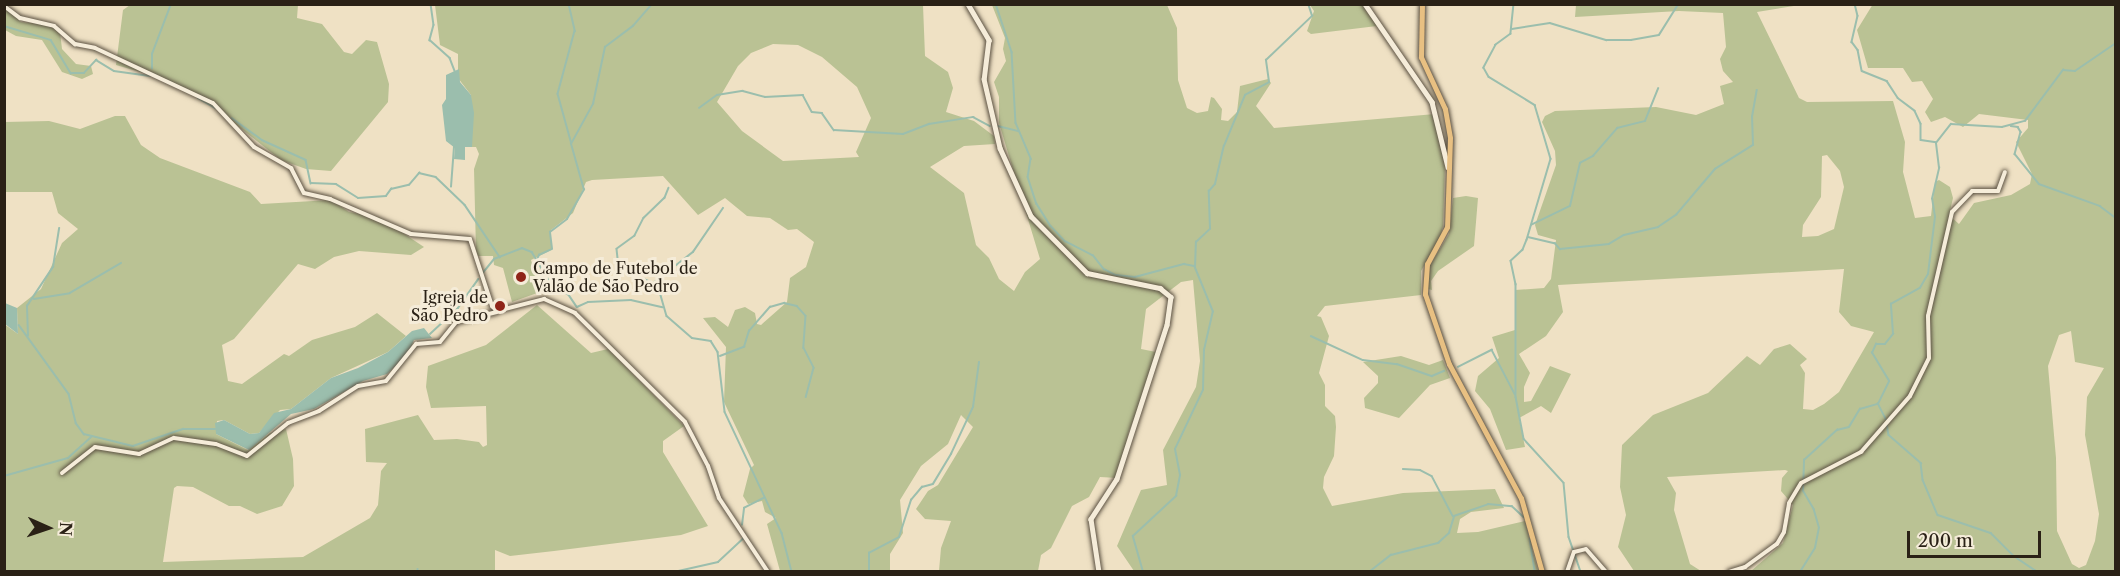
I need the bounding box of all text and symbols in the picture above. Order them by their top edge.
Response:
place label: Campo de Futebol de Valão de São Pedro [533,258,698,296]
marker: Campo de Futebol de Valão de São Pedro [514,270,528,284]
place label: Igreja de São Pedro [411,287,488,325]
marker: Igreja de São Pedro [493,299,507,313]
north arrow [18,498,78,558]
scale bar [1910,519,2044,557]
text: N [56,521,76,536]
text: 200 m [1918,530,1973,552]

